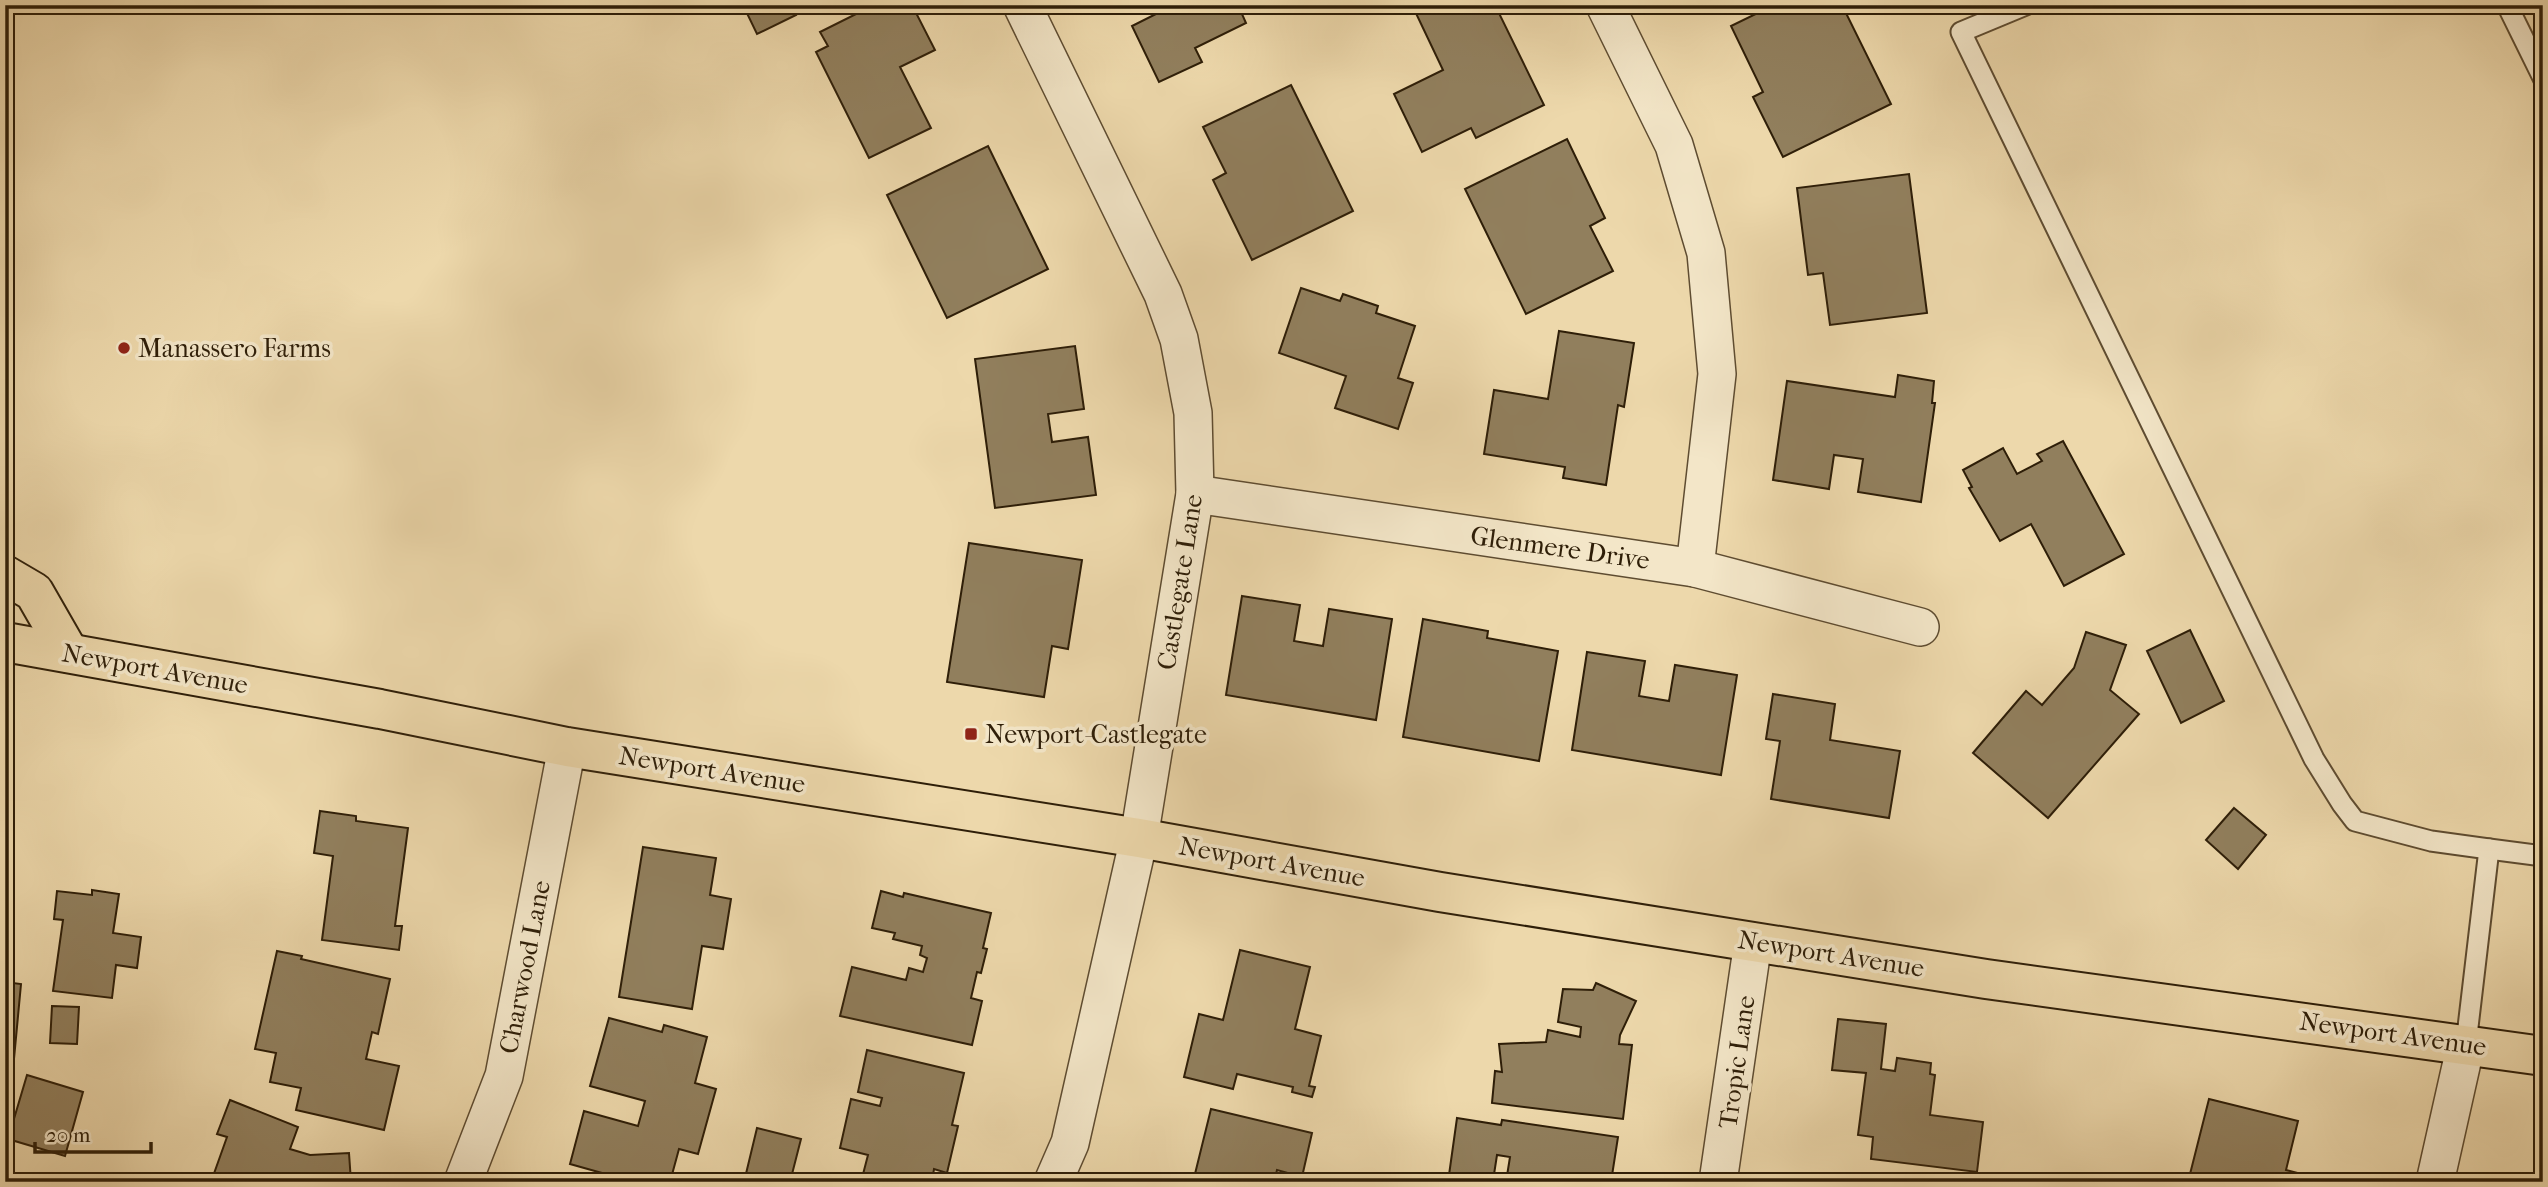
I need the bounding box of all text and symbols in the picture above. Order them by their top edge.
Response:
place label: Manassero Farms [138,333,331,364]
marker: Manassero Farms [116,340,132,356]
street label: Castlegate Lane [1151,492,1209,672]
street label: Glenmere Drive [1468,520,1652,576]
street label: Newport Avenue [60,637,251,701]
place label: Newport-Castlegate [985,719,1207,750]
marker: Newport-Castlegate [963,726,979,742]
street label: Newport Avenue [617,740,808,800]
street label: Newport Avenue [1177,830,1368,894]
street label: Charwood Lane [493,878,557,1056]
street label: Newport Avenue [1736,924,1927,984]
street label: Tropic Lane [1712,993,1762,1130]
street label: Newport Avenue [2298,1006,2489,1062]
scale bar [35,1110,150,1154]
text: 20 m [46,1123,91,1147]

